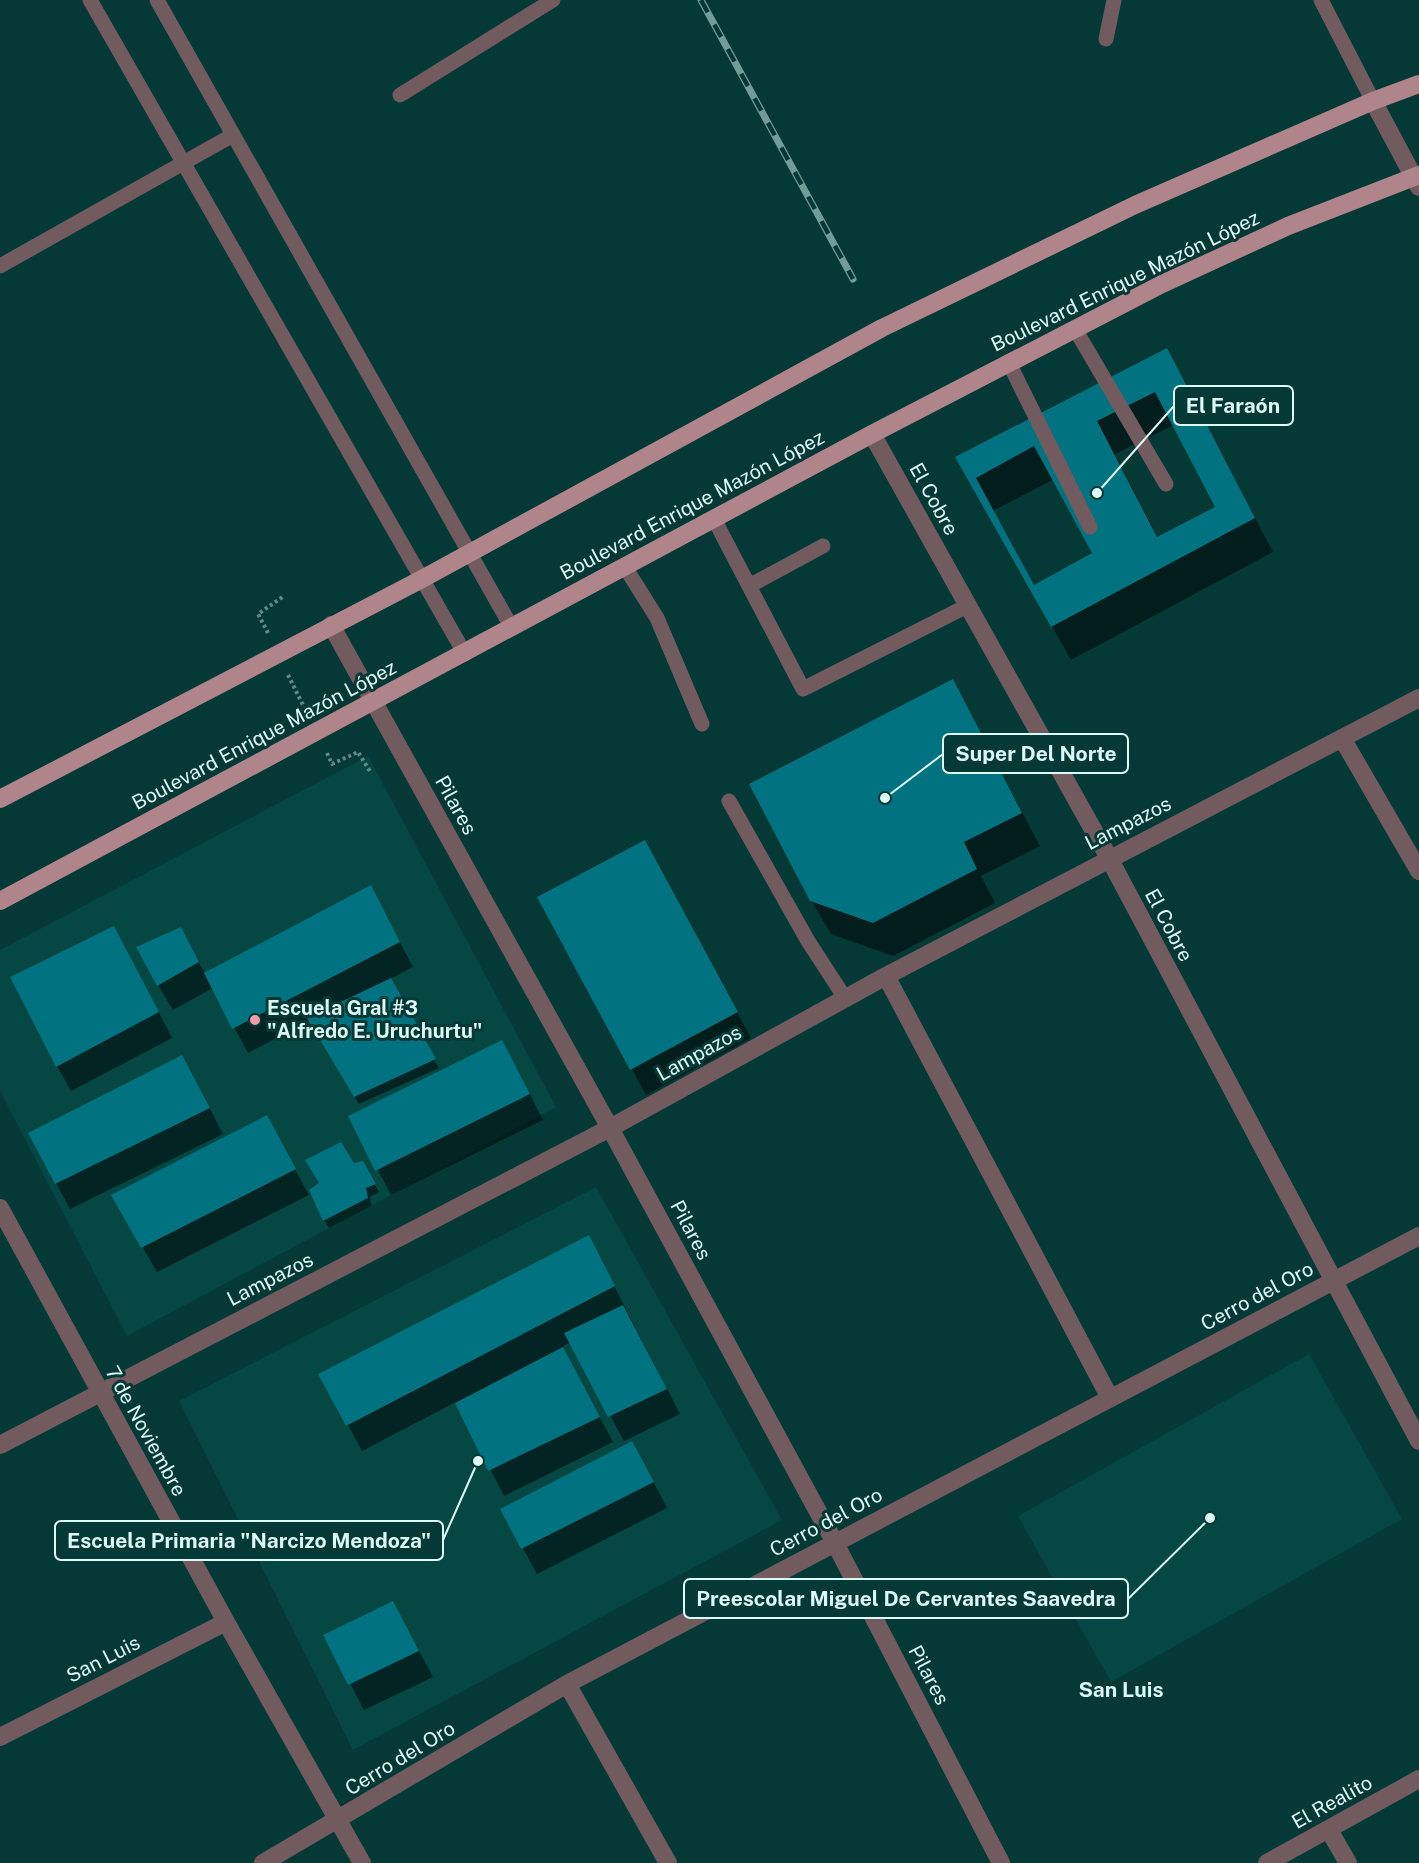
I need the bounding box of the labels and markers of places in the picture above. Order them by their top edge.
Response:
callout: El Faraón [1174,386,1293,425]
callout: Super Del Norte [943,734,1128,773]
place label: Escuela Gral #3 "Alfredo E. Uruchurtu" [267,996,482,1043]
marker: Escuela Gral #3 "Alfredo E. Uruchurtu" [248,1013,262,1027]
callout: Escuela Primaria "Narcizo Mendoza" [55,1521,443,1560]
callout: Preescolar Miguel De Cervantes Saavedra [684,1579,1128,1618]

